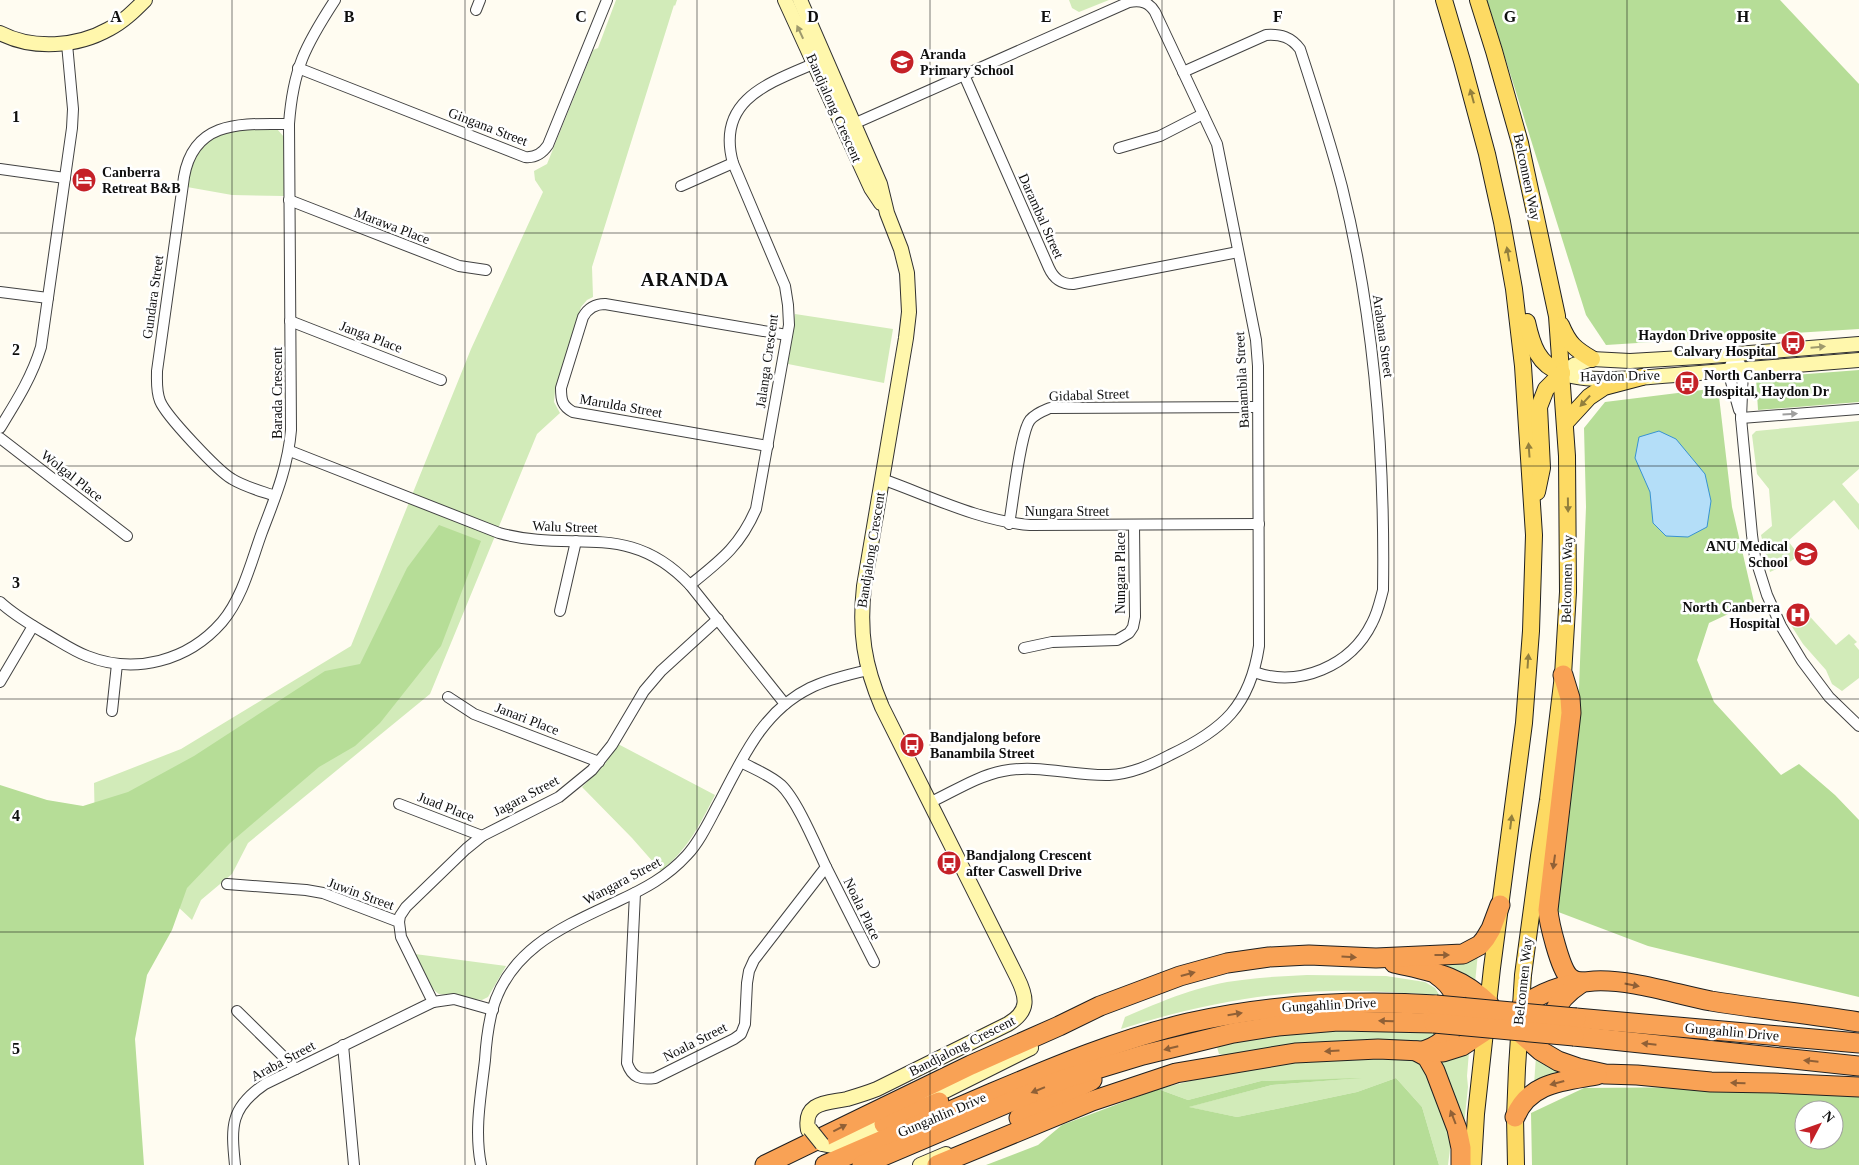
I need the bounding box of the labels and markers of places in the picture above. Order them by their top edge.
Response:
place label: Aranda Primary School [920,47,1014,78]
school or university icon: Aranda Primary School [889,49,915,75]
place label: Canberra Retreat B&B [102,165,181,196]
hotel icon: Canberra Retreat B&B [71,167,97,193]
place label: Haydon Drive opposite Calvary Hospital [1638,328,1776,359]
bus stop icon: Haydon Drive opposite Calvary Hospital [1780,330,1806,356]
place label: North Canberra Hospital, Haydon Dr [1704,368,1829,399]
bus stop icon: North Canberra Hospital, Haydon Dr [1674,370,1700,396]
place label: ANU Medical School [1706,539,1788,570]
school or university icon: ANU Medical School [1793,541,1819,567]
place label: North Canberra Hospital [1682,600,1780,631]
hospital icon: North Canberra Hospital [1785,602,1811,628]
place label: Bandjalong before Banambila Street [930,730,1041,761]
bus stop icon: Bandjalong before Banambila Street [899,732,925,758]
place label: Bandjalong Crescent after Caswell Drive [966,848,1092,879]
bus stop icon: Bandjalong Crescent after Caswell Drive [936,850,962,876]

